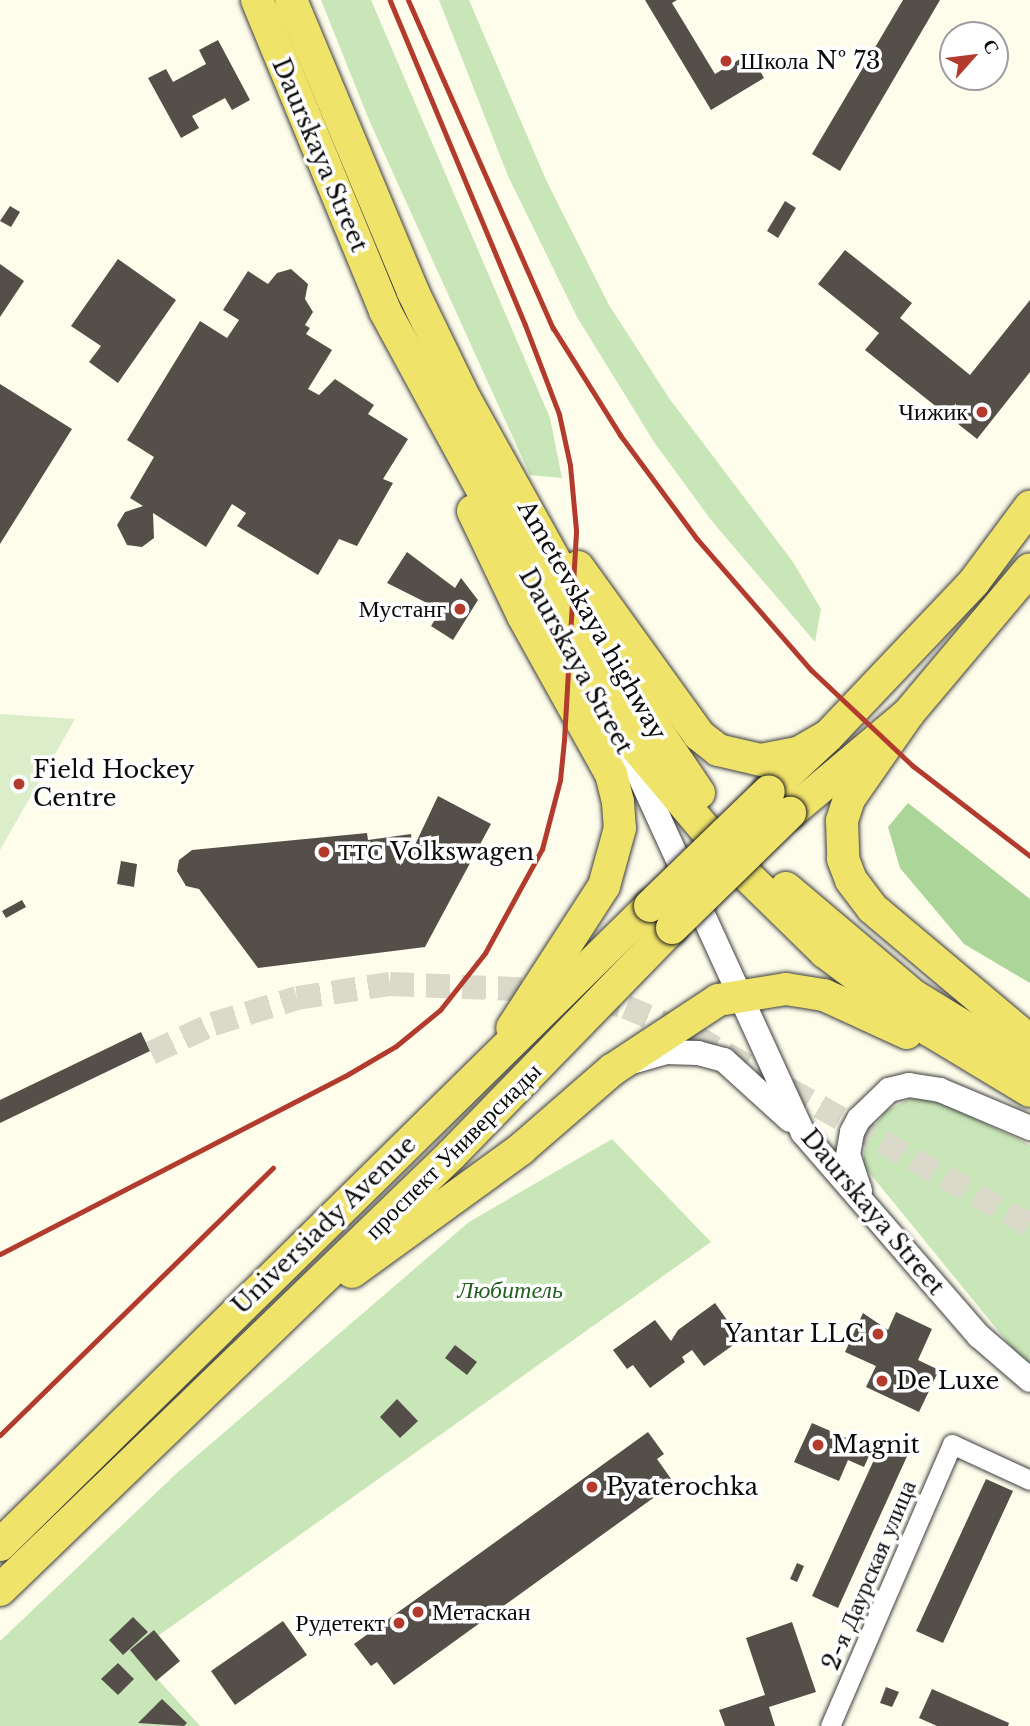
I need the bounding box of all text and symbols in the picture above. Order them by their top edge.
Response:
north arrow [939,21,1009,91]
text: С [978,35,1005,58]
place label: Школа № 73 [740,47,880,75]
marker: Школа № 73 [718,53,734,69]
street label: Daurskaya Street [266,54,374,256]
place label: Чижик [898,398,968,426]
marker: Чижик [974,404,990,420]
street label: Ametevskaya highway [512,495,672,745]
street label: Daurskaya Street [513,563,639,759]
place label: Мустанг [358,595,446,623]
marker: Мустанг [452,601,468,617]
place label: Field Hockey Centre [33,756,195,812]
marker: Field Hockey Centre [11,776,27,792]
place label: ТТС Volkswagen [338,838,534,866]
marker: ТТС Volkswagen [316,844,332,860]
street label: проспект Универсиады [359,1057,547,1245]
street label: Daurskaya Street [795,1123,951,1301]
street label: Universiady Avenue [226,1129,422,1321]
park label: Любитель [457,1276,563,1304]
place label: Yantar LLC [724,1320,864,1348]
marker: Yantar LLC [870,1326,886,1342]
place label: De Luxe [896,1367,999,1395]
marker: De Luxe [874,1373,890,1389]
place label: Magnit [832,1431,920,1459]
marker: Magnit [810,1437,826,1453]
place label: Pyaterochka [606,1473,758,1501]
street label: 2-я Даурская улица [816,1476,922,1674]
marker: Pyaterochka [584,1479,600,1495]
place label: Метаскан [432,1598,531,1626]
marker: Метаскан [410,1604,426,1620]
place label: Рудетект [295,1609,385,1637]
marker: Рудетект [391,1615,407,1631]

